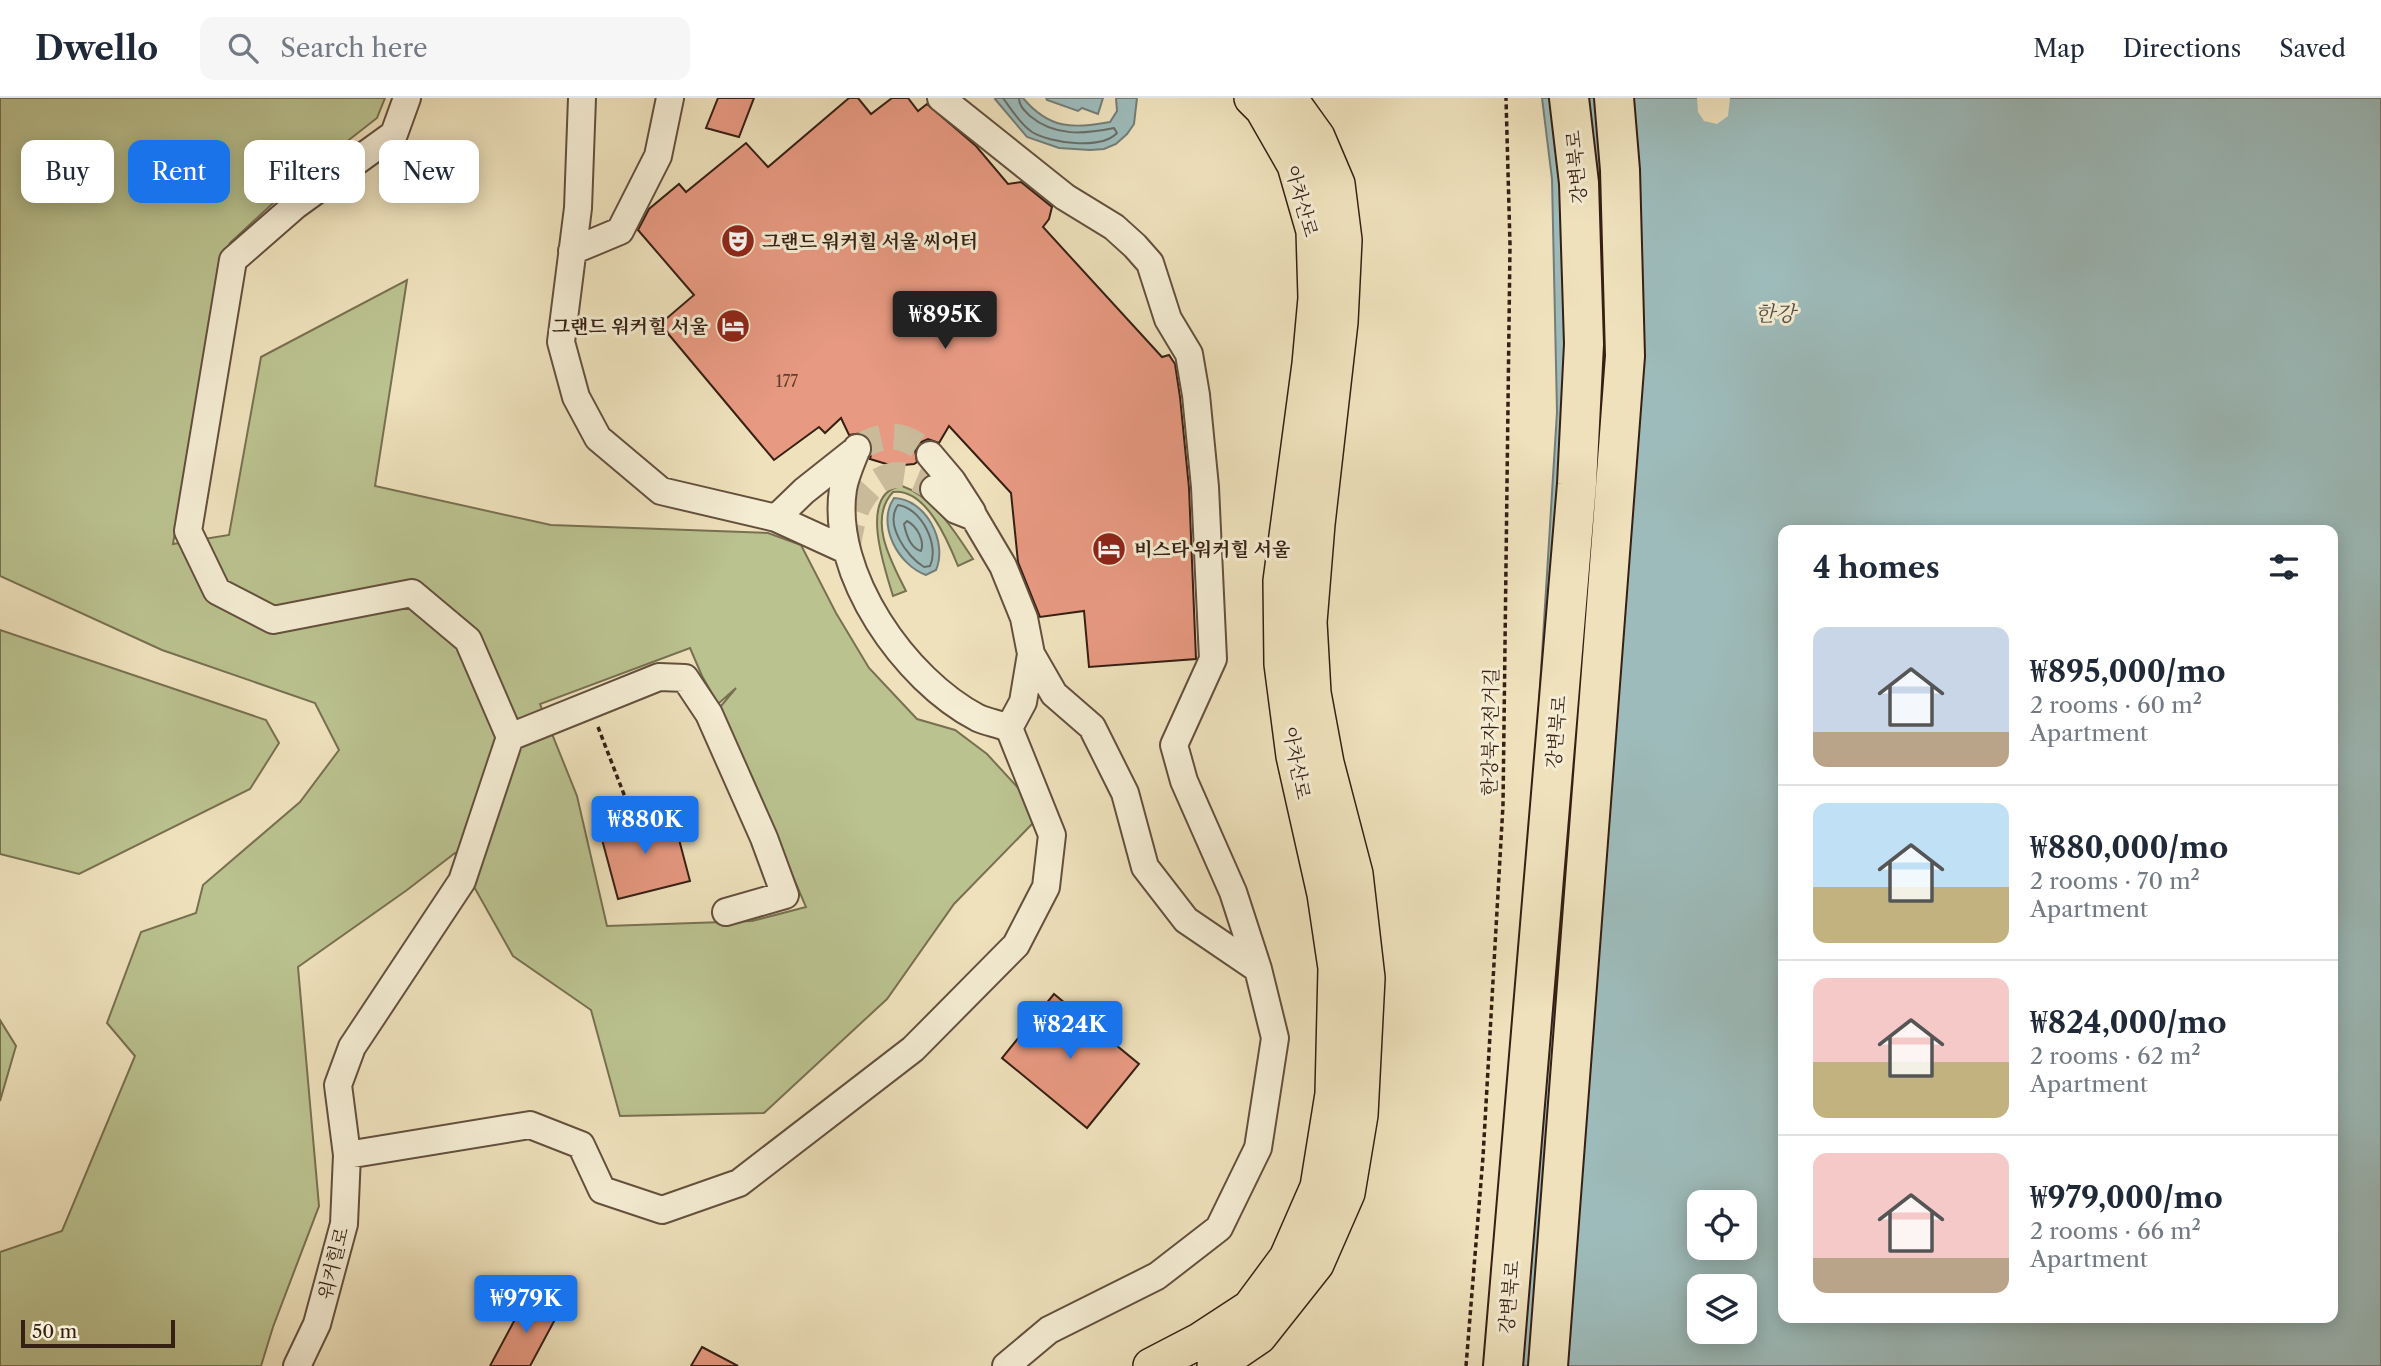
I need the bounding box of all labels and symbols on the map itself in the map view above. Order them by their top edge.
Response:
street label: 강변북로 [1562,129,1591,205]
street label: 아차산로 [1280,163,1323,240]
theatre icon: 그랜드 워커힐 서울 씨어터 [719,222,757,260]
place label: 그랜드 워커힐 서울 씨어터 [762,230,978,253]
pin: ₩895K [896,292,994,351]
water label: 한강 [1755,301,1798,326]
hotel icon: 그랜드 워커힐 서울 [714,307,752,345]
place label: 그랜드 워커힐 서울 [552,315,709,338]
house number: 177 [776,371,798,391]
hotel icon: 비스타 워커힐 서울 [1090,530,1128,568]
place label: 비스타 워커힐 서울 [1134,538,1291,561]
street label: 한강북자전거길 [1478,668,1503,796]
street label: 강변북로 [1542,694,1571,770]
street label: 아차산로 [1278,725,1315,801]
pin: ₩880K [596,796,694,856]
pin: ₩824K [1021,1002,1119,1061]
street label: 워커힐로 [313,1225,354,1302]
street label: 강변북로 [1495,1259,1524,1335]
pin: ₩979K [477,1276,575,1335]
scale bar [21,1317,175,1349]

